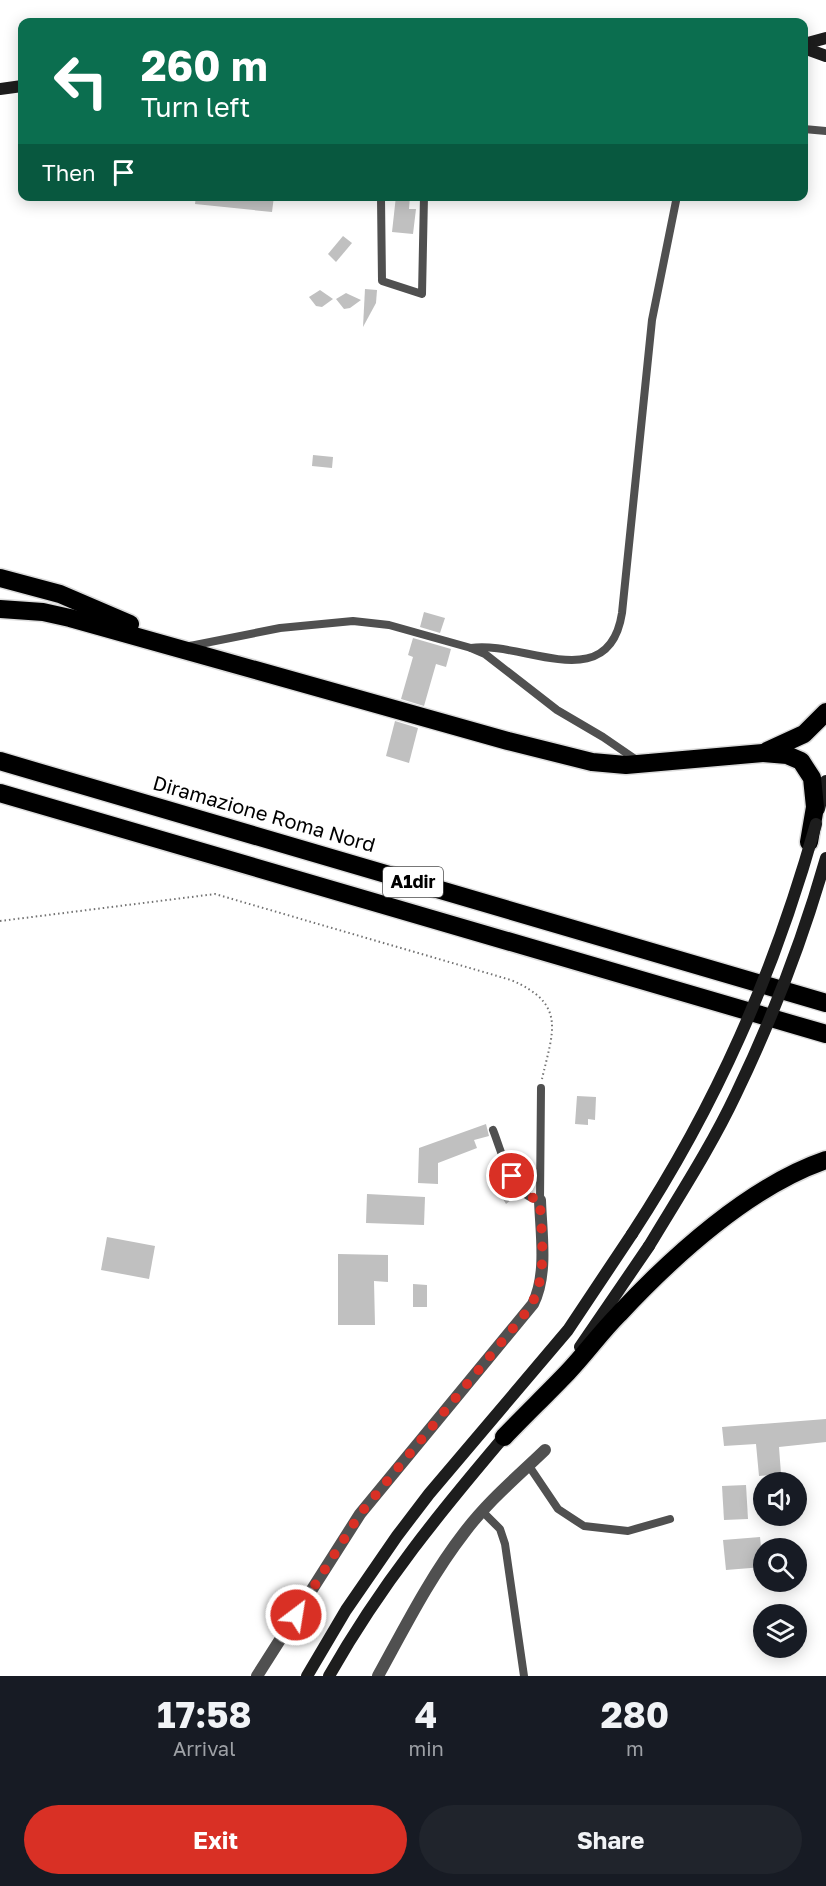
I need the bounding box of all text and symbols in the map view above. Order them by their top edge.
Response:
text: 260 m [141,40,268,90]
icon: left [42,42,120,120]
text: Turn left [141,91,250,123]
icon: arrive [107,156,140,189]
text: Then [42,159,95,186]
street label: Diramazione Roma Nord [150,770,378,856]
road number: A1dir [383,867,443,897]
pin [486,1150,537,1201]
icon: arrive [495,1159,528,1192]
map controls [753,1472,807,1658]
button: sound [753,1472,807,1526]
button: search [753,1538,807,1592]
position arrow [264,1583,328,1647]
button: layers [753,1604,807,1658]
text: 17:58 [157,1693,252,1736]
text: 4 [415,1693,437,1736]
text: 280 [601,1693,669,1736]
text: Arrival [173,1736,236,1760]
text: min [408,1736,444,1760]
text: m [626,1736,644,1760]
button: Exit [24,1805,407,1874]
button: Share [419,1805,802,1874]

